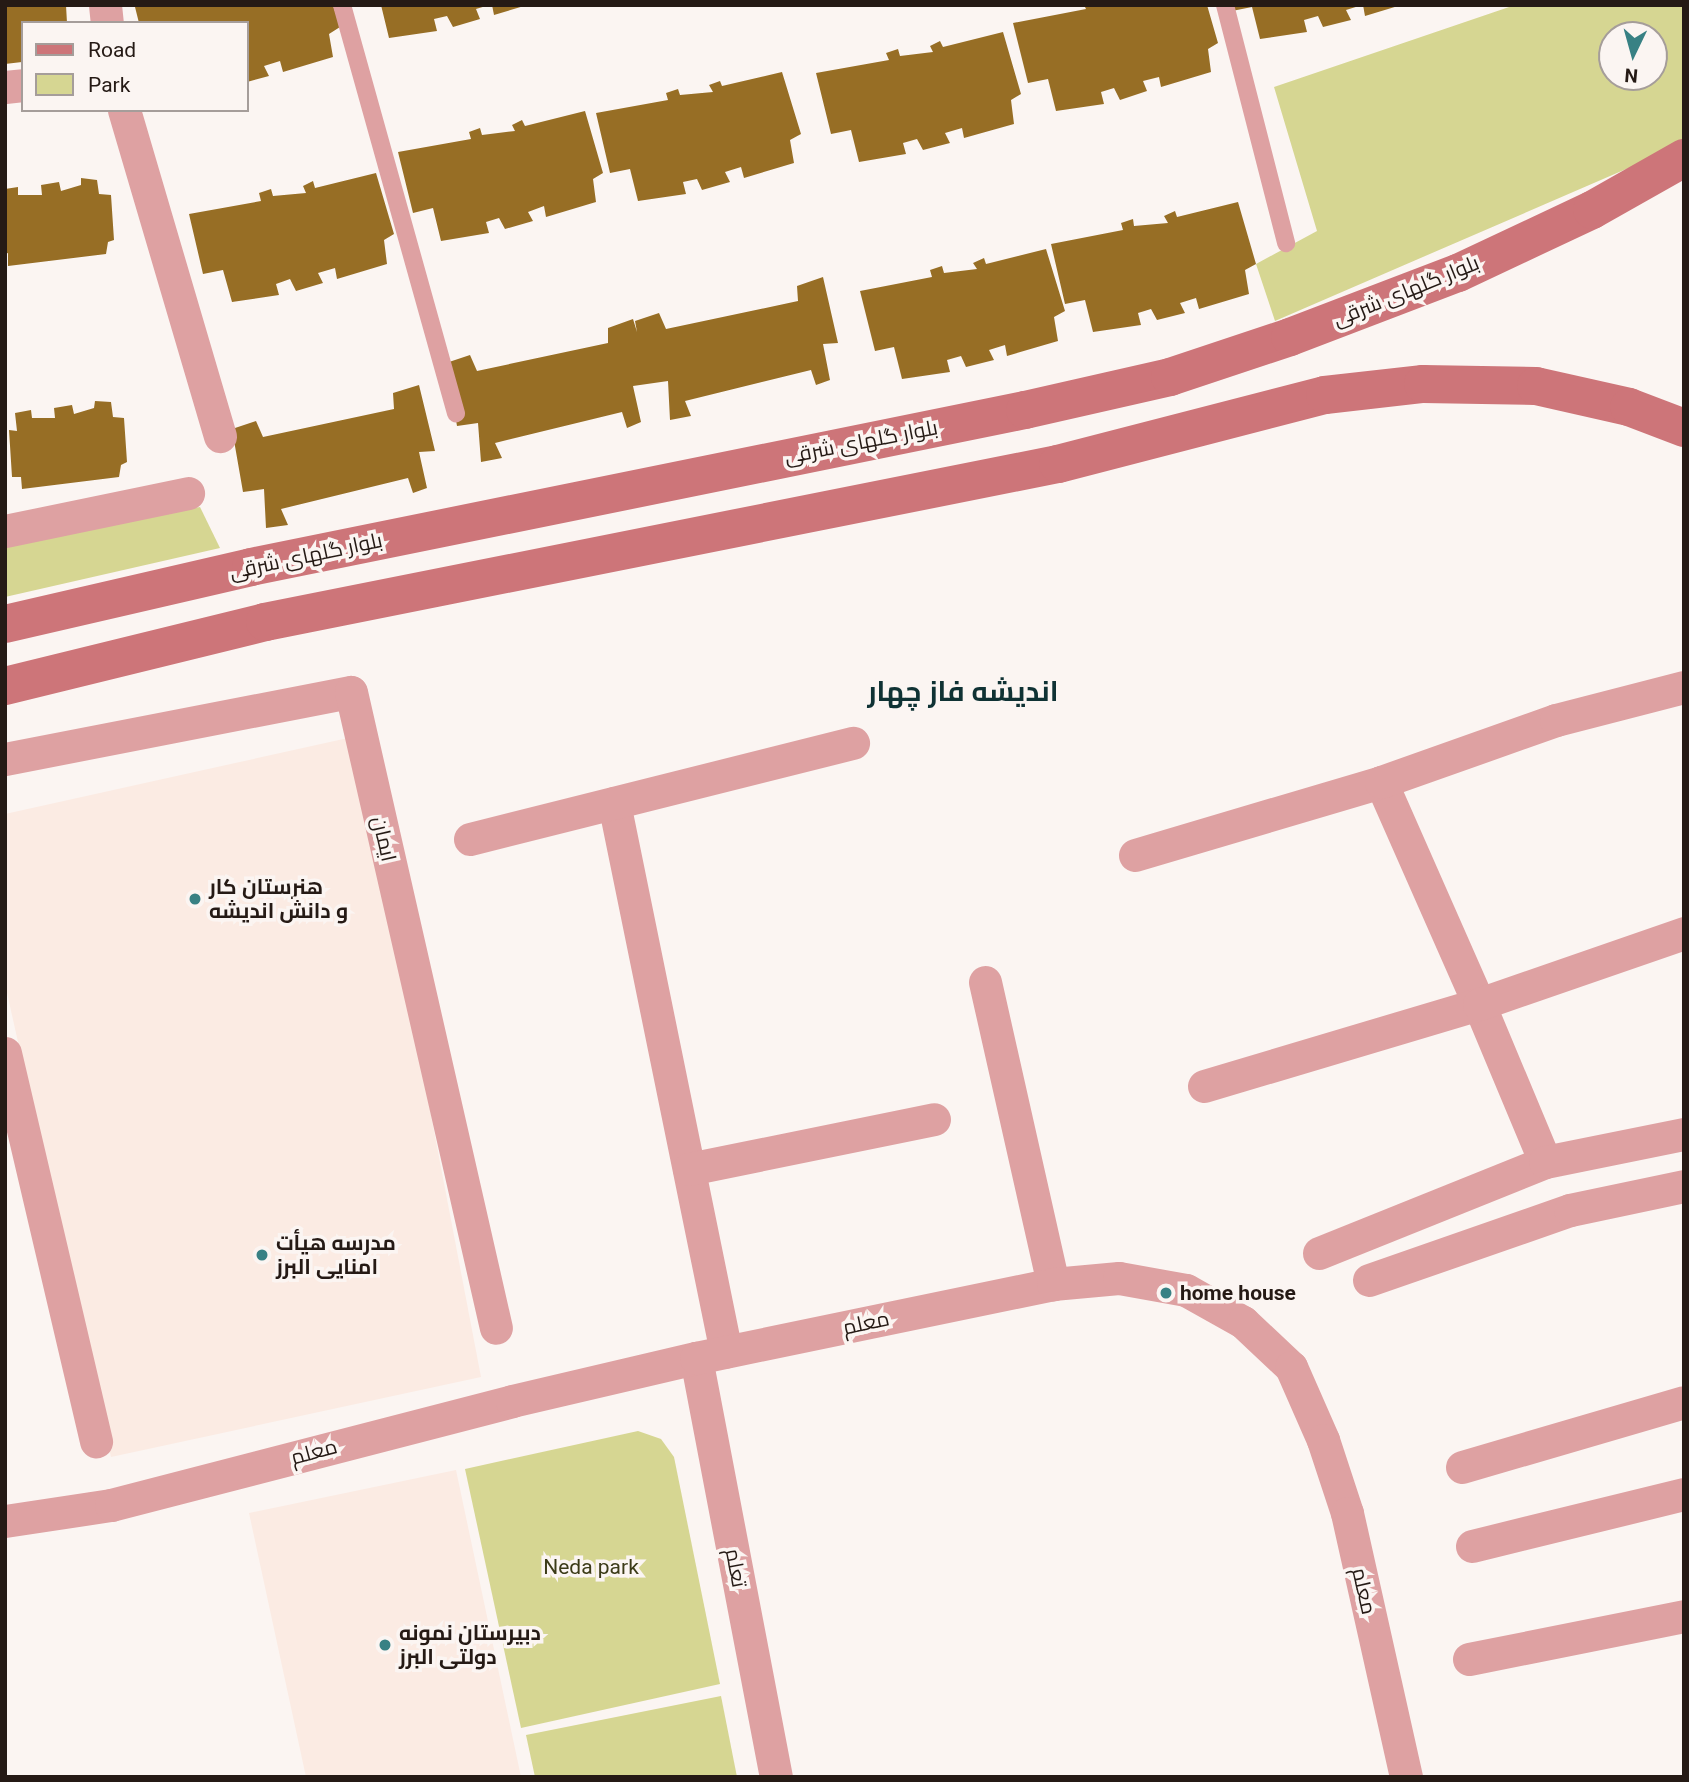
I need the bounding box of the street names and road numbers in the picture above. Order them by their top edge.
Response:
street label: بلوار گلهای شرقی [1329,250,1483,332]
street label: بلوار گلهای شرقی [782,415,940,469]
street label: بلوار گلهای شرقی [227,527,385,585]
street label: ایمان [367,814,401,864]
street label: معلم [840,1306,892,1340]
street label: معلم [288,1434,340,1470]
street label: تعلم [720,1546,752,1590]
street label: معلم [1346,1565,1382,1617]

